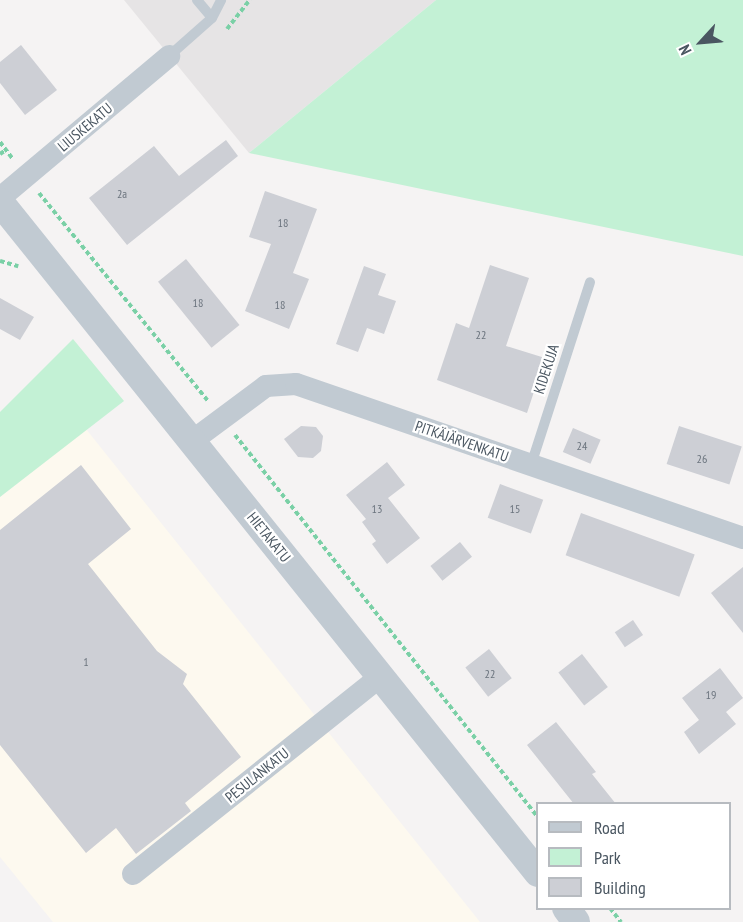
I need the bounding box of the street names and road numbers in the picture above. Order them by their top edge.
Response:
street label: LIUSKEKATU [54,99,116,155]
street label: KIDEKUJA [530,342,562,396]
street label: PITKÄJÄRVENKATU [413,417,511,465]
street label: HIETAKATU [244,508,294,566]
street label: PESULANKATU [222,744,292,806]

